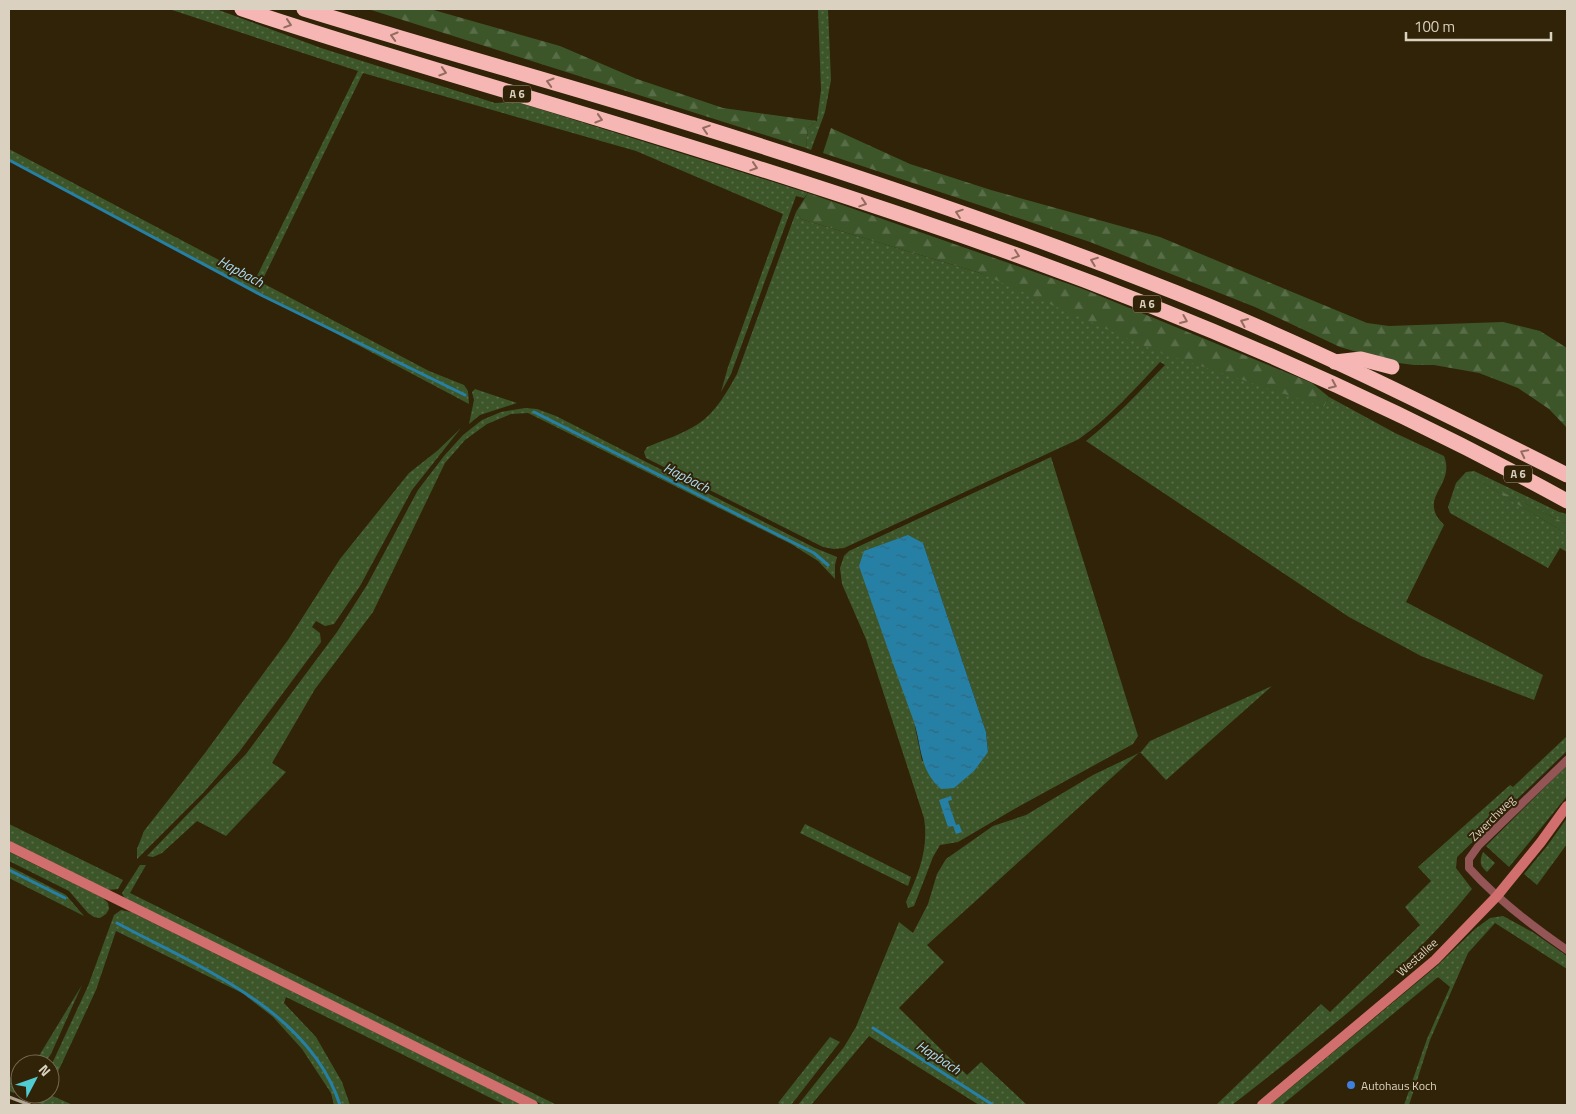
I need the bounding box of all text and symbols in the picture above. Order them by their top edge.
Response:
scale bar [1406,10,1551,42]
text: 100 m [1414,15,1455,38]
one-way arrow [283,18,292,28]
one-way arrow [390,32,399,42]
one-way arrow [439,66,447,76]
one-way arrow [546,77,554,88]
road number: A 6 [503,86,531,102]
one-way arrow [594,113,602,123]
one-way arrow [702,124,710,134]
one-way arrow [749,162,757,172]
one-way arrow [858,197,866,207]
one-way arrow [955,209,964,219]
one-way arrow [1012,249,1020,259]
water label: Hapbach [214,250,269,292]
one-way arrow [1090,257,1098,267]
road number: A 6 [1133,296,1161,312]
one-way arrow [1179,313,1188,324]
one-way arrow [1240,317,1249,328]
one-way arrow [1328,378,1337,389]
one-way arrow [1520,449,1529,459]
water label: Hapbach [660,456,715,498]
road number: A 6 [1504,466,1532,482]
street label: Zwerchweg [1465,791,1519,845]
street label: Westallee [1392,933,1442,981]
water label: Hapbach [913,1035,966,1080]
north arrow [10,1054,60,1104]
text: N [34,1060,56,1081]
place label: Autohaus Koch [1361,1076,1437,1095]
marker: Autohaus Koch [1345,1079,1357,1091]

